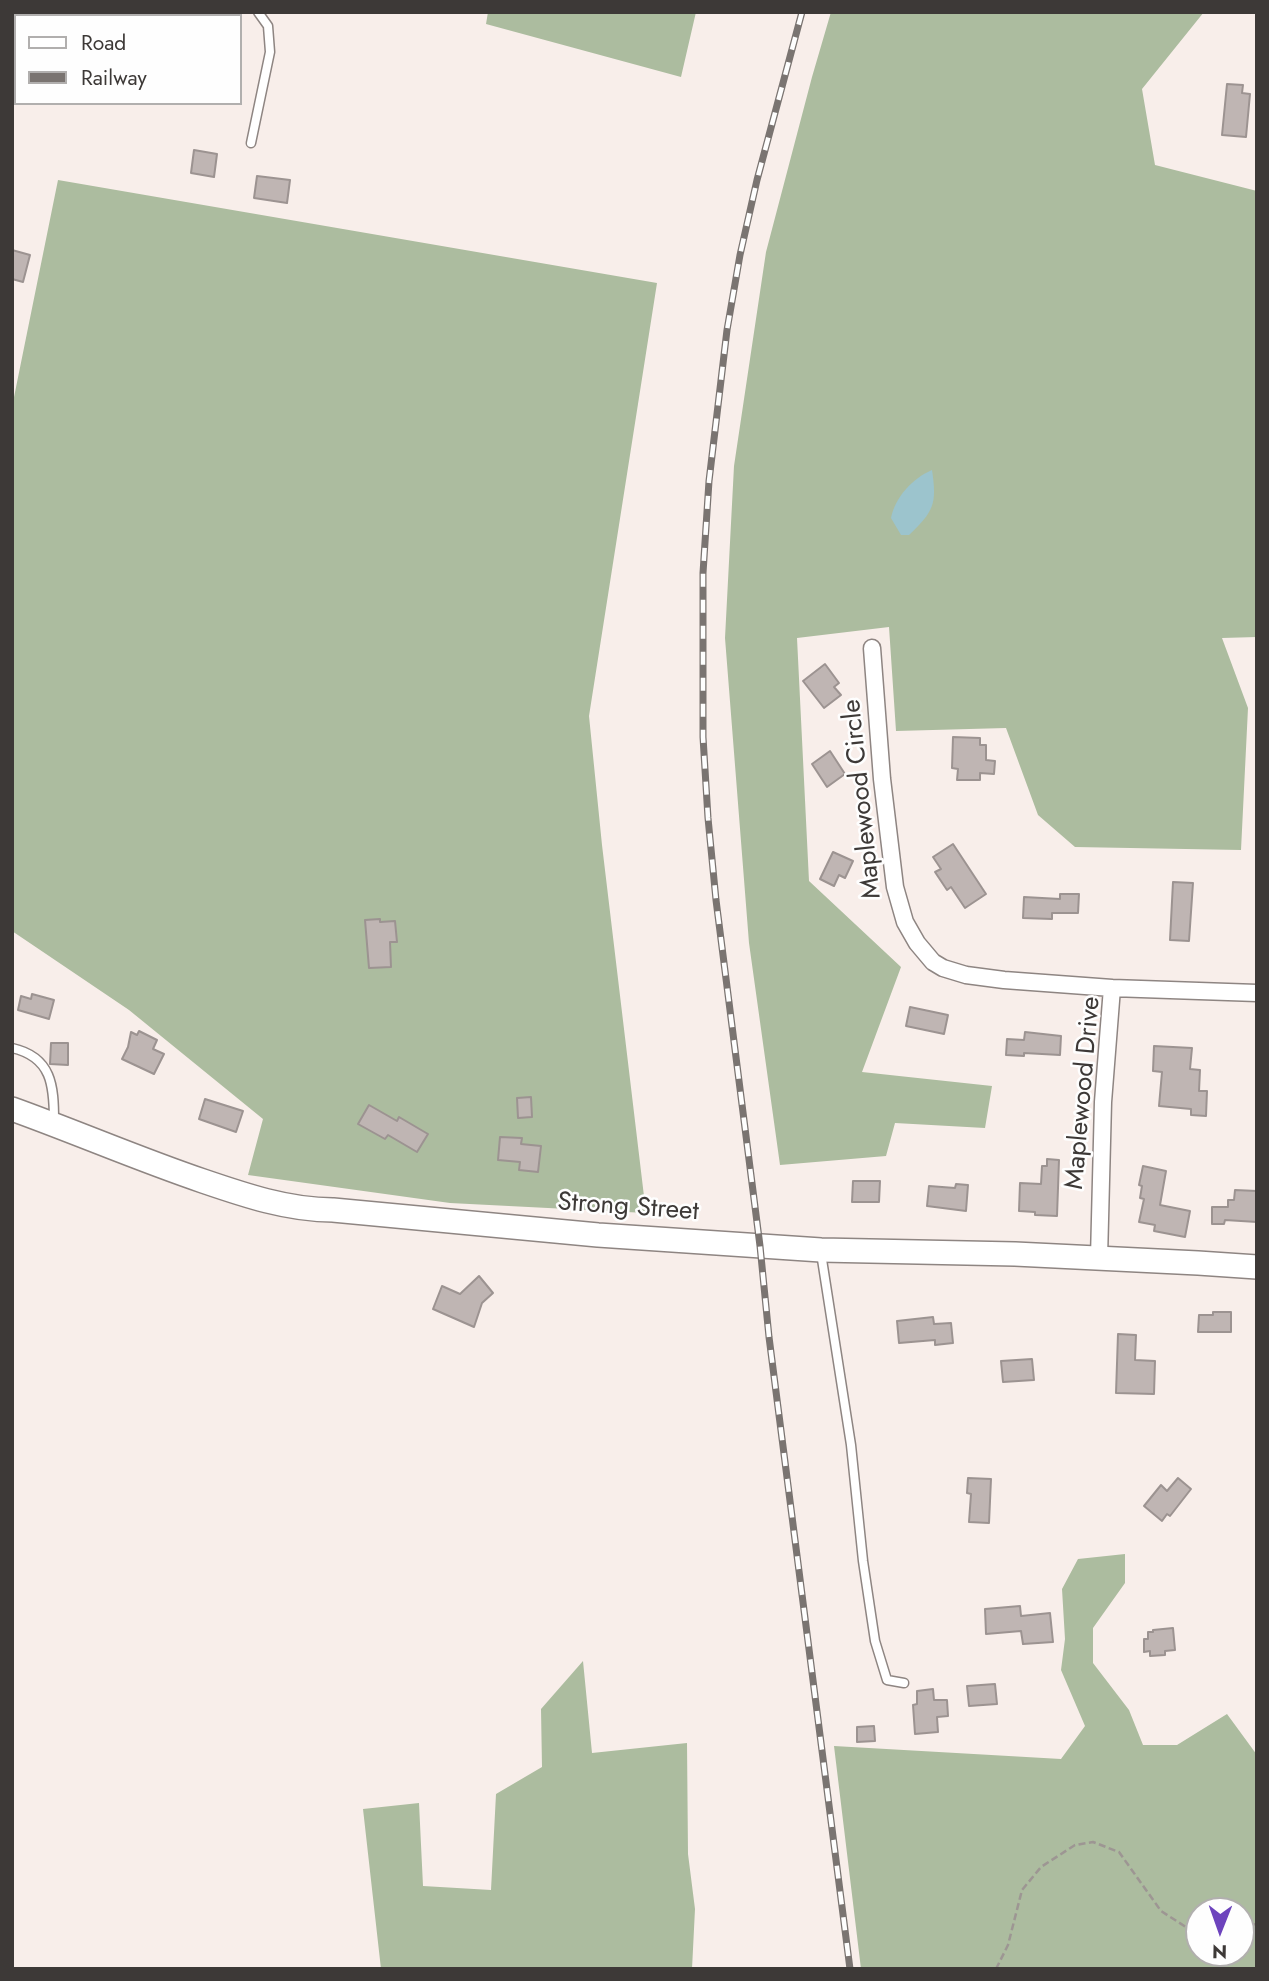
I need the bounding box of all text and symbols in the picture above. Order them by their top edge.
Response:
legend [14,14,242,105]
text: Road [81,28,126,58]
text: Railway [81,63,147,93]
street label: Maplewood Circle [837,698,889,900]
street label: Maplewood Drive [1060,995,1108,1191]
street label: Strong Street [556,1188,700,1228]
north arrow [1185,1897,1255,1967]
text: N [1212,1938,1227,1965]

